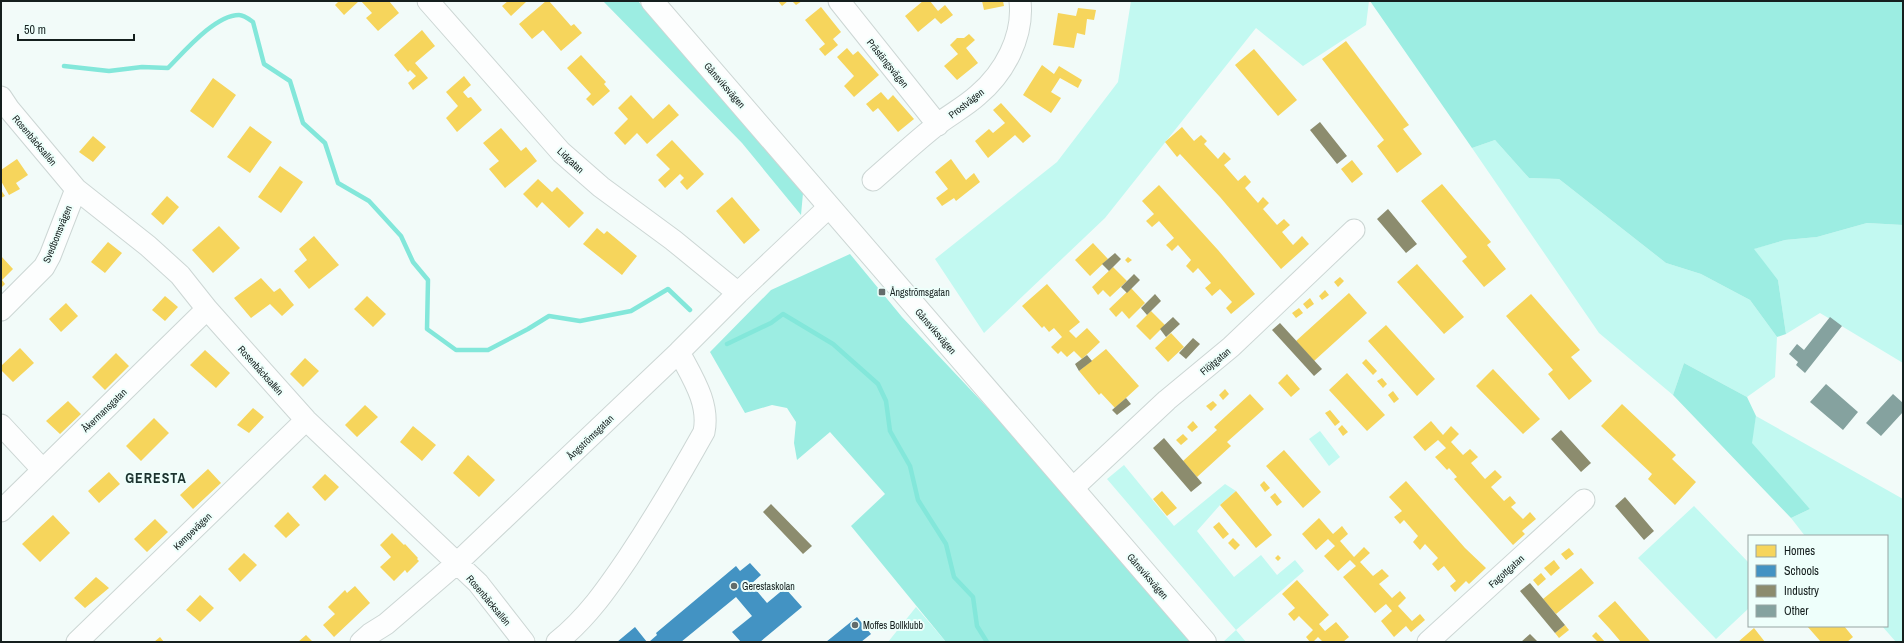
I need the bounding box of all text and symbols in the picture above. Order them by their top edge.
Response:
scale bar [18,16,134,42]
text: 50 m [24,22,46,38]
street label: Prästängsvägen [864,36,911,90]
street label: Gånsviksvägen [701,60,748,111]
street label: Prostvägen [946,86,987,121]
street label: Rosenbäcksallén [10,112,60,168]
street label: Lidgatan [555,145,587,176]
street label: Svedbomsvägen [40,203,75,265]
place label: Ångströmsgatan [889,286,950,299]
marker: Ångströmsgatan [877,287,887,297]
street label: Gånsviksvägen [912,306,959,357]
street label: Rosenbäcksallén [235,343,286,398]
street label: Flöjtgatan [1197,345,1233,378]
street label: Åkermansgatan [78,386,130,436]
street label: Ångströmsgatan [564,412,616,463]
district label: GERESTA [125,469,187,487]
street label: Kempevägen [170,510,214,553]
legend [1748,535,1888,627]
text: Homes [1784,543,1815,559]
street label: Gånsviksvägen [1124,551,1171,602]
street label: Fagottgatan [1486,552,1527,591]
text: Schools [1784,563,1819,579]
street label: Rosenbäcksallén [464,572,514,628]
place label: Gerestaskolan [742,580,795,593]
marker: Gerestaskolan [729,581,739,591]
text: Industry [1784,583,1819,599]
text: Other [1784,603,1809,619]
place label: Moffes Bollklubb [863,619,923,632]
marker: Moffes Bollklubb [850,620,860,630]

